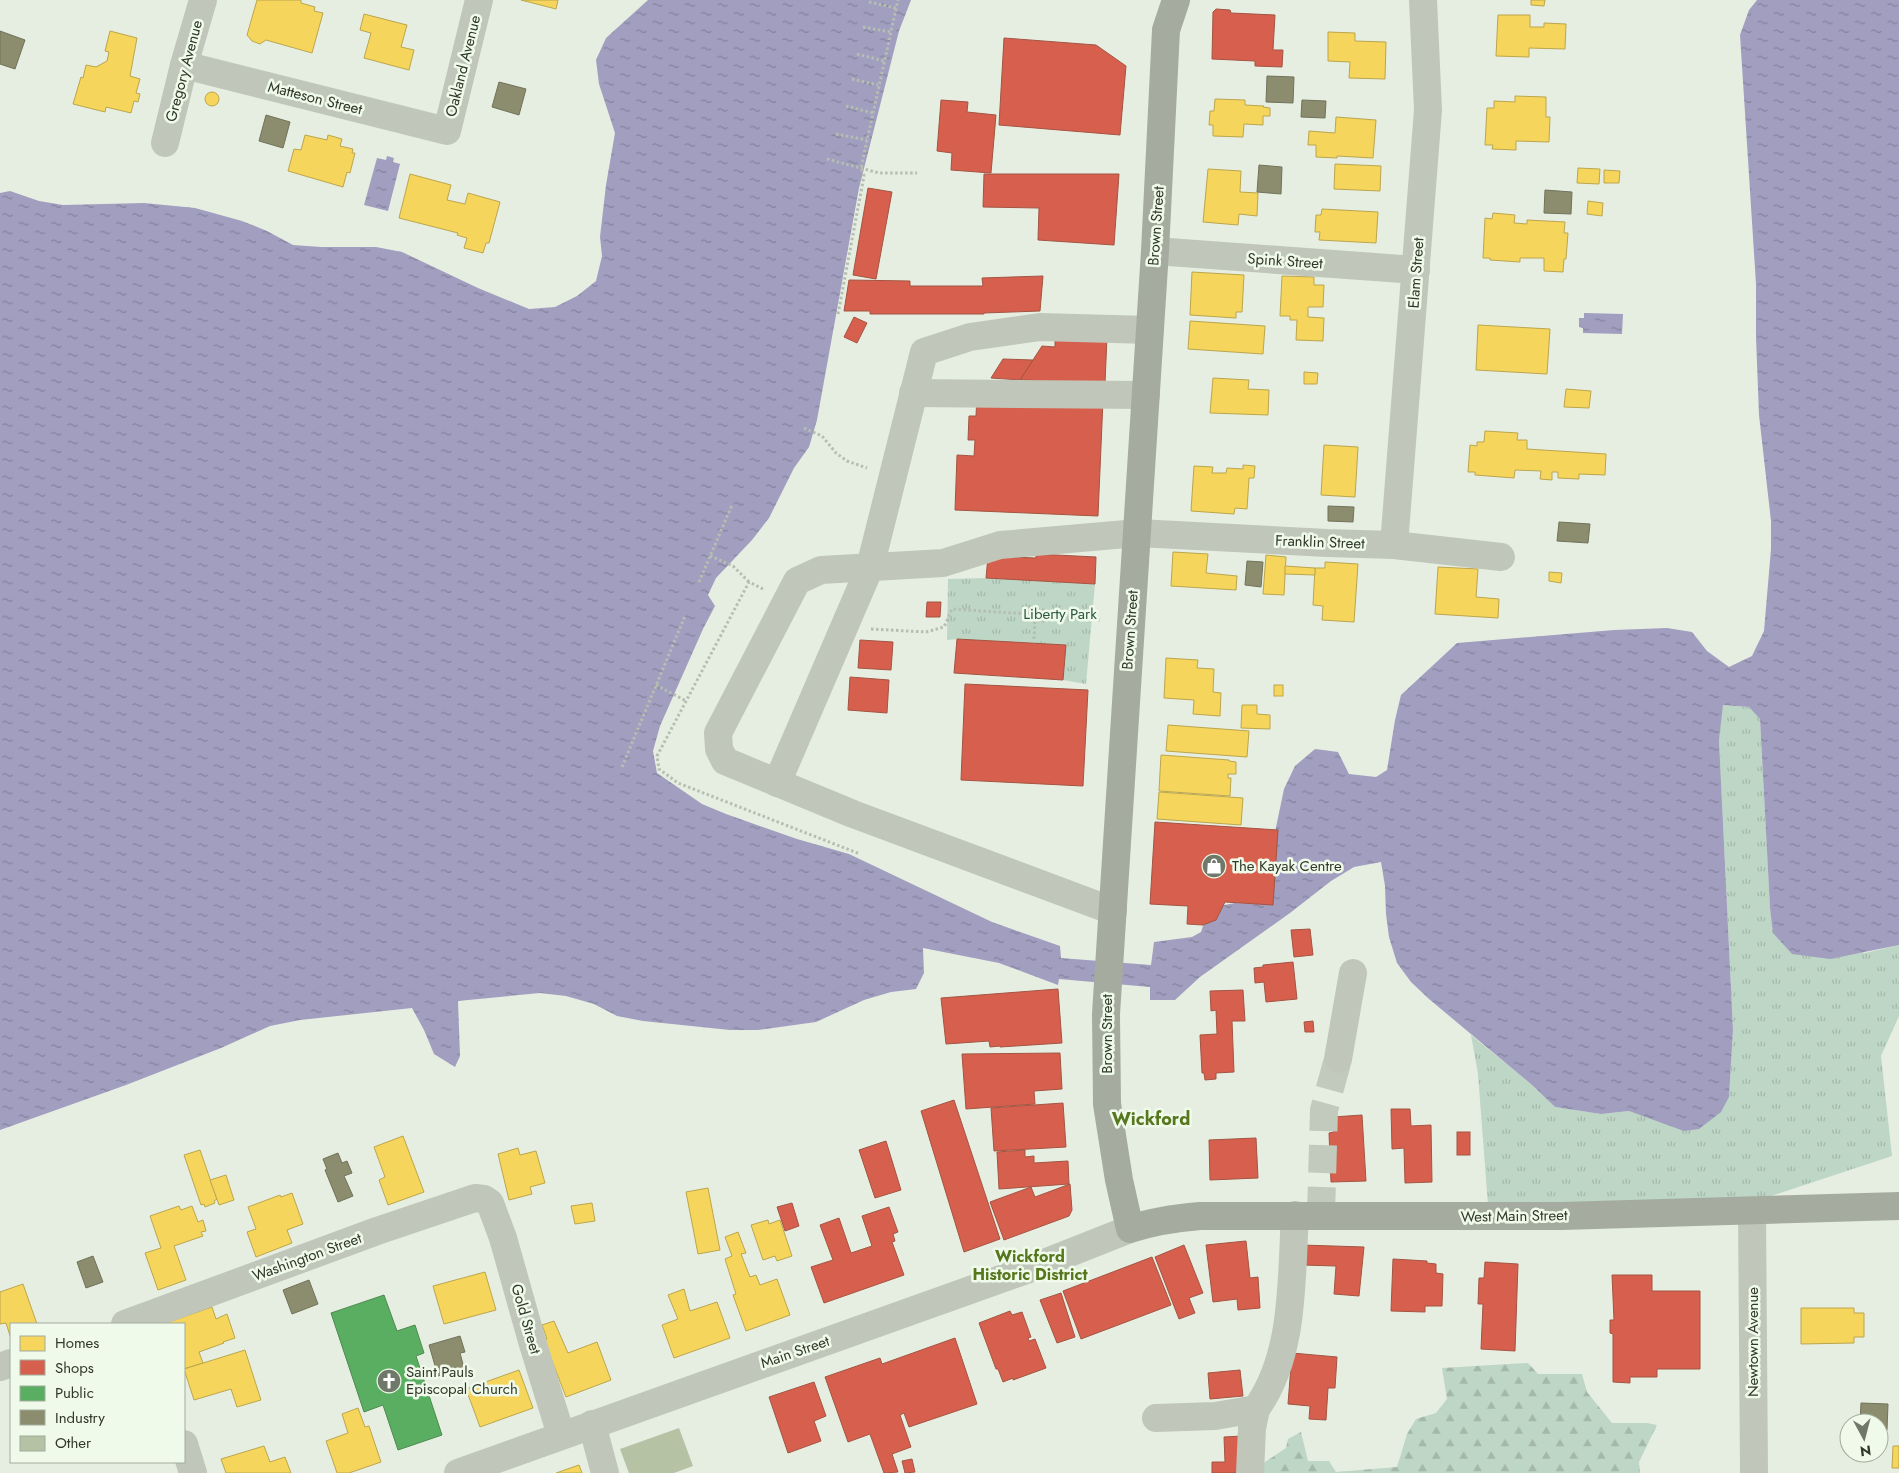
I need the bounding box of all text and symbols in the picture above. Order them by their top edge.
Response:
street label: Oakland Avenue [440,13,486,119]
street label: Gregory Avenue [160,17,208,124]
street label: Matteson Street [265,76,365,120]
street label: Brown Street [1142,185,1170,266]
street label: Elam Street [1403,236,1429,309]
street label: Spink Street [1247,247,1324,275]
street label: Franklin Street [1275,529,1366,555]
street label: Brown Street [1116,589,1144,670]
park label: Liberty Park [1023,603,1097,625]
shop icon: The Kayak Centre [1201,853,1227,879]
place label: The Kayak Centre [1232,855,1342,877]
street label: Brown Street [1096,994,1118,1074]
district label: Wickford [1112,1106,1190,1132]
street label: West Main Street [1460,1204,1568,1228]
street label: Washington Street [249,1227,365,1287]
district label: Wickford Historic District [972,1245,1088,1286]
street label: Gold Street [505,1281,547,1357]
street label: Newtown Avenue [1742,1287,1764,1397]
legend [10,1323,185,1463]
street label: Main Street [758,1330,833,1374]
text: Homes [55,1332,99,1354]
text: Shops [55,1357,94,1379]
place label: Saint Pauls Episcopal Church [406,1361,518,1400]
church icon: Saint Pauls Episcopal Church [376,1368,402,1394]
text: Public [55,1382,94,1404]
text: Industry [55,1407,105,1429]
north arrow [1839,1413,1889,1463]
text: Other [55,1432,92,1454]
text: N [1859,1440,1872,1462]

